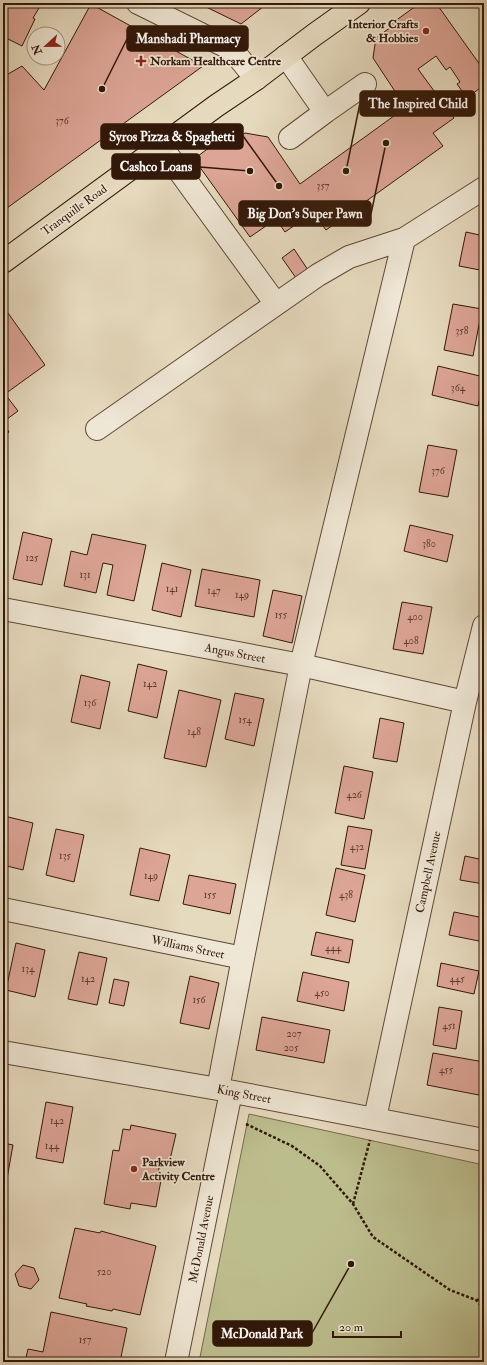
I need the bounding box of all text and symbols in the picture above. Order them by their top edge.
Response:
place label: Interior Crafts & Hobbies [348,17,418,46]
north arrow [26,26,66,66]
callout: Manshadi Pharmacy [127,26,248,51]
marker: Interior Crafts & Hobbies [421,26,431,36]
text: Manshadi Pharmacy [135,31,242,48]
text: N [29,41,45,57]
place label: Norkam Healthcare Centre [149,54,282,69]
marker: Norkam Healthcare Centre [135,55,147,67]
callout: The Inspired Child [360,91,475,116]
text: The Inspired Child [367,96,469,113]
house number: 376 [55,115,70,127]
callout: Syros Pizza & Spaghetti [101,124,243,149]
text: Syros Pizza & Spaghetti [109,129,236,146]
callout: Cashco Loans [112,154,200,179]
text: Cashco Loans [120,159,193,175]
house number: 357 [317,180,330,192]
street label: Tranquille Road [39,181,110,239]
callout: Big Don's Super Pawn [239,201,371,226]
text: Big Don's Super Pawn [247,206,363,223]
house number: 358 [456,325,469,337]
house number: 364 [451,382,466,394]
house number: 376 [431,465,446,477]
house number: 380 [422,538,436,550]
house number: 125 [25,552,39,564]
house number: 131 [80,569,91,581]
house number: 141 [166,583,179,595]
house number: 147 [207,585,221,597]
house number: 149 [235,589,249,601]
house number: 155 [275,609,288,621]
house number: 400 [407,611,423,623]
house number: 408 [403,635,419,647]
street label: Angus Street [202,640,267,667]
house number: 142 [143,678,157,690]
house number: 136 [84,697,97,709]
house number: 154 [238,714,252,726]
house number: 148 [187,726,201,738]
house number: 426 [346,789,363,801]
street label: Campbell Avenue [412,830,444,914]
house number: 432 [350,841,364,853]
house number: 135 [59,850,72,862]
house number: 149 [144,870,158,882]
house number: 155 [204,889,217,901]
house number: 438 [339,889,353,901]
street label: Williams Street [149,932,226,963]
house number: 444 [325,942,342,954]
house number: 134 [22,963,35,975]
house number: 142 [81,973,95,985]
house number: 445 [449,973,465,985]
house number: 450 [315,987,329,999]
house number: 156 [193,994,206,1006]
house number: 451 [442,1020,456,1032]
house number: 207 [287,1028,302,1040]
house number: 205 [284,1042,299,1054]
house number: 455 [439,1064,454,1076]
street label: King Street [215,1082,272,1107]
house number: 142 [50,1115,64,1127]
house number: 144 [45,1140,60,1152]
place label: Parkview Activity Centre [141,1155,216,1184]
marker: Parkview Activity Centre [129,1164,139,1174]
street label: McDonald Avenue [186,1194,217,1284]
house number: 520 [97,1266,111,1278]
scale bar [333,1313,401,1339]
text: 20 m [339,1320,364,1335]
callout: McDonald Park [213,1321,312,1346]
text: McDonald Park [220,1326,304,1342]
house number: 157 [79,1334,92,1346]

